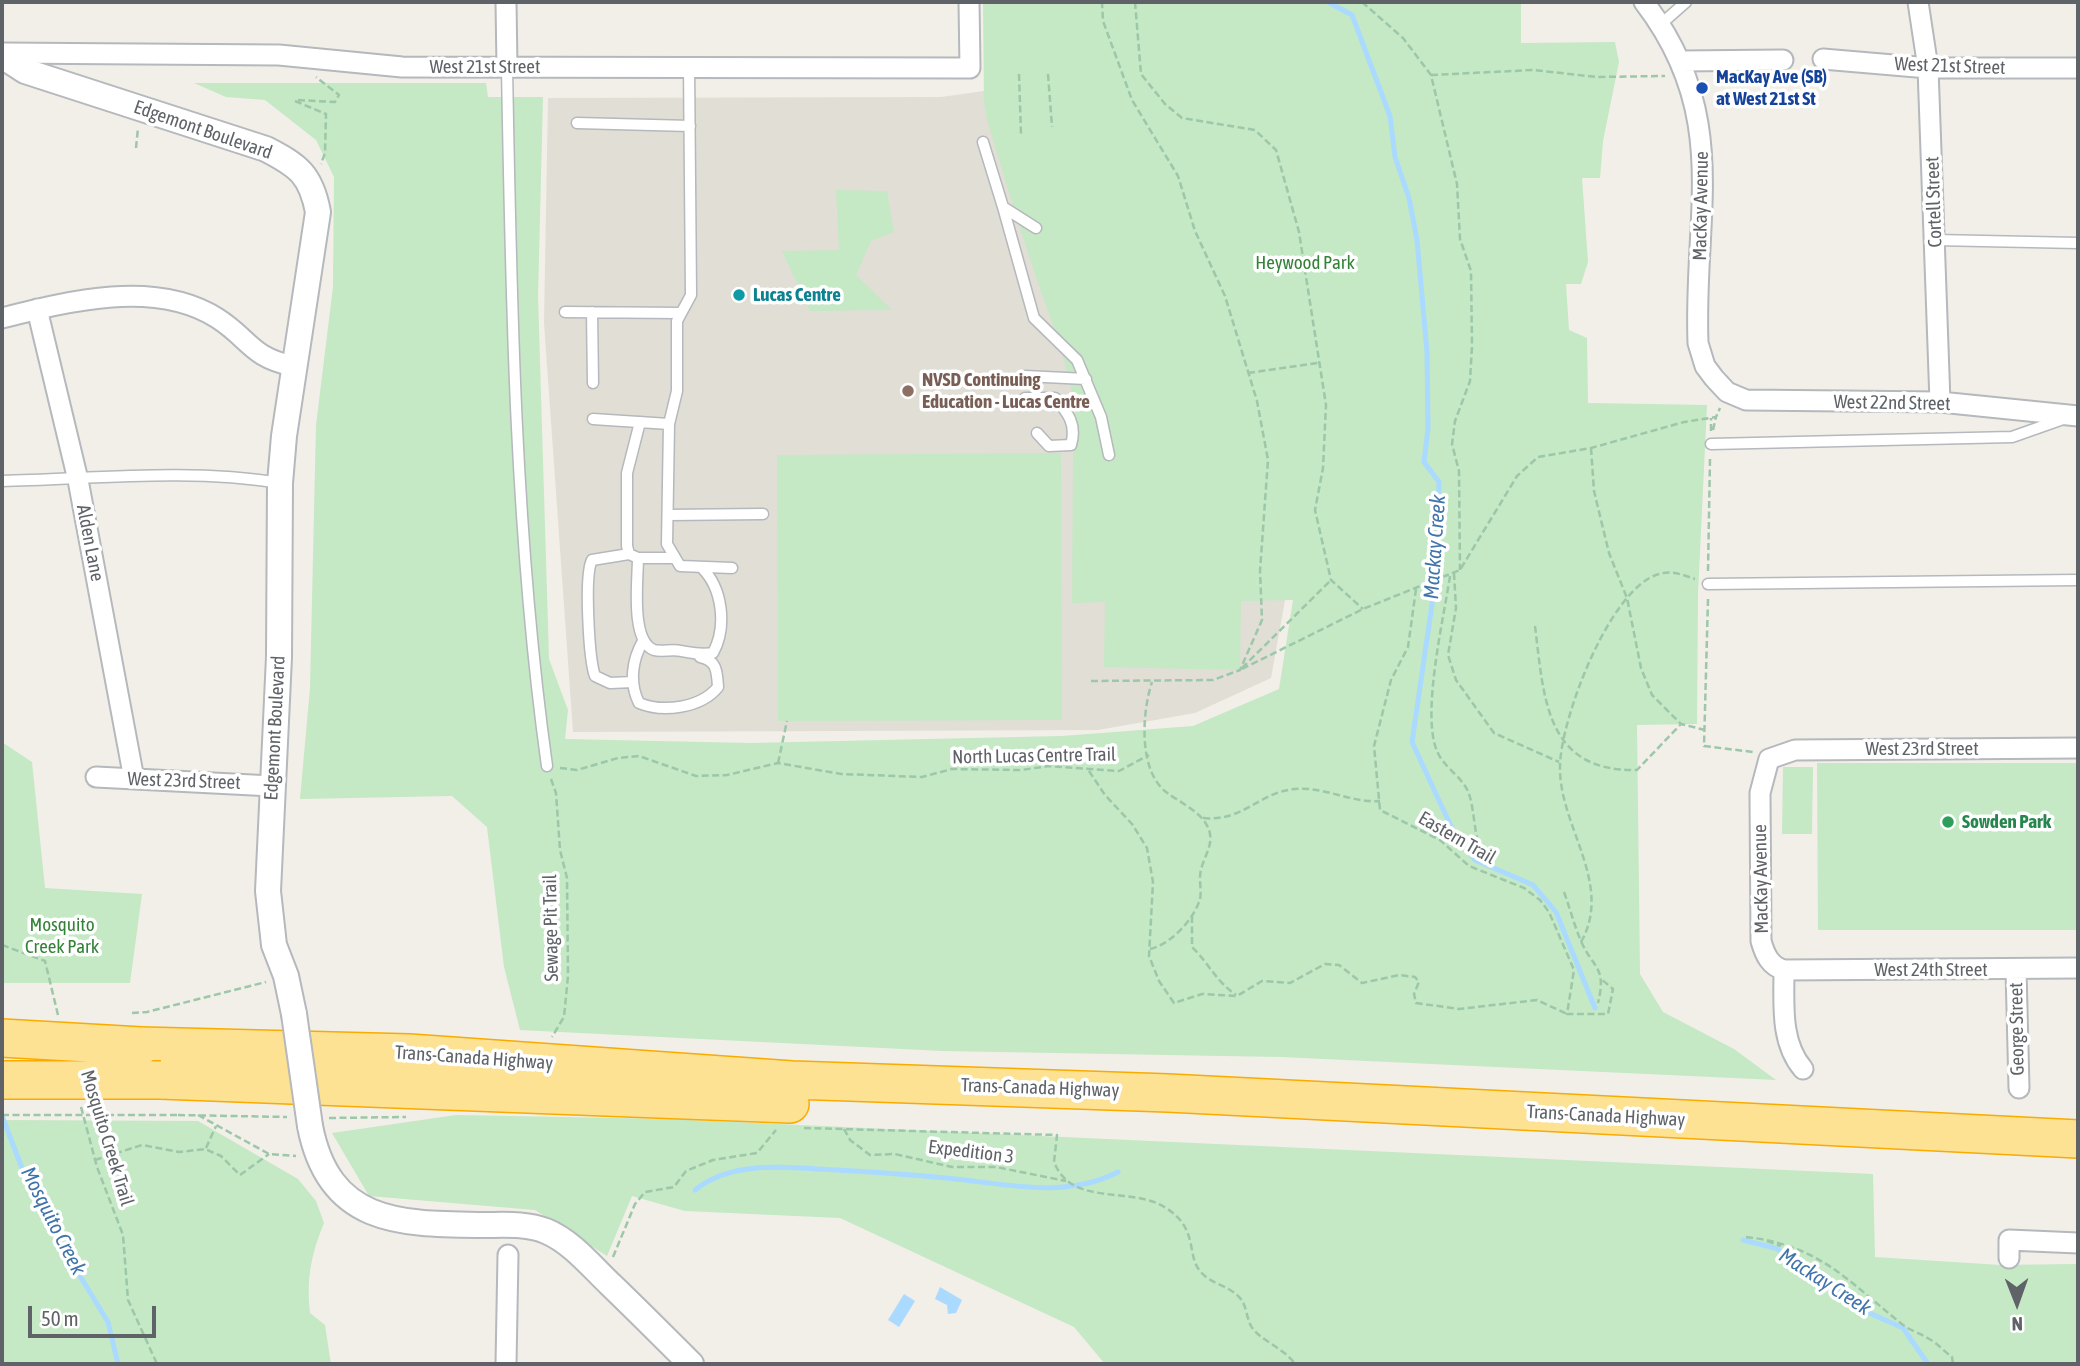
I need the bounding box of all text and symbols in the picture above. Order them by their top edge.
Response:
street label: West 21st Street [1894,53,2006,79]
street label: West 21st Street [430,56,540,78]
place label: MacKay Ave (SB) at West 21st St [1716,66,1827,110]
marker: MacKay Ave (SB) at West 21st St [1694,80,1710,96]
street label: Edgemont Boulevard [131,96,275,164]
street label: MacKay Avenue [1689,151,1713,261]
street label: Cortell Street [1921,156,1947,248]
park label: Heywood Park [1255,252,1355,274]
place label: Lucas Centre [753,284,841,306]
marker: Lucas Centre [731,287,747,303]
place label: NVSD Continuing Education - Lucas Centre [922,369,1090,413]
marker: NVSD Continuing Education - Lucas Centre [900,383,916,399]
street label: West 22nd Street [1833,391,1951,415]
water label: Mackay Creek [1419,494,1451,600]
street label: Alden Lane [71,503,109,583]
street label: Edgemont Boulevard [260,655,290,801]
street label: West 23rd Street [1865,738,1979,760]
street label: North Lucas Centre Trail [952,743,1116,769]
street label: West 23rd Street [127,768,241,794]
street label: Eastern Trail [1414,807,1500,869]
place label: Sowden Park [1962,811,2051,833]
marker: Sowden Park [1940,814,1956,830]
street label: MacKay Avenue [1749,824,1773,934]
street label: Sewage Pit Trail [539,874,563,982]
park label: Mosquito Creek Park [25,914,99,958]
street label: West 24th Street [1874,959,1988,981]
street label: George Street [2005,982,2029,1076]
street label: Trans-Canada Highway [394,1041,554,1075]
street label: Mosquito Creek Trail [76,1067,138,1209]
street label: Trans-Canada Highway [960,1074,1120,1102]
street label: Trans-Canada Highway [1526,1100,1686,1132]
street label: Expedition 3 [927,1135,1015,1169]
water label: Mosquito Creek [15,1163,91,1279]
water label: Mackay Creek [1774,1243,1876,1321]
north arrow [1982,1268,2052,1338]
scale bar [32,1292,159,1336]
text: 50 m [41,1306,79,1330]
text: N [2012,1313,2023,1335]

